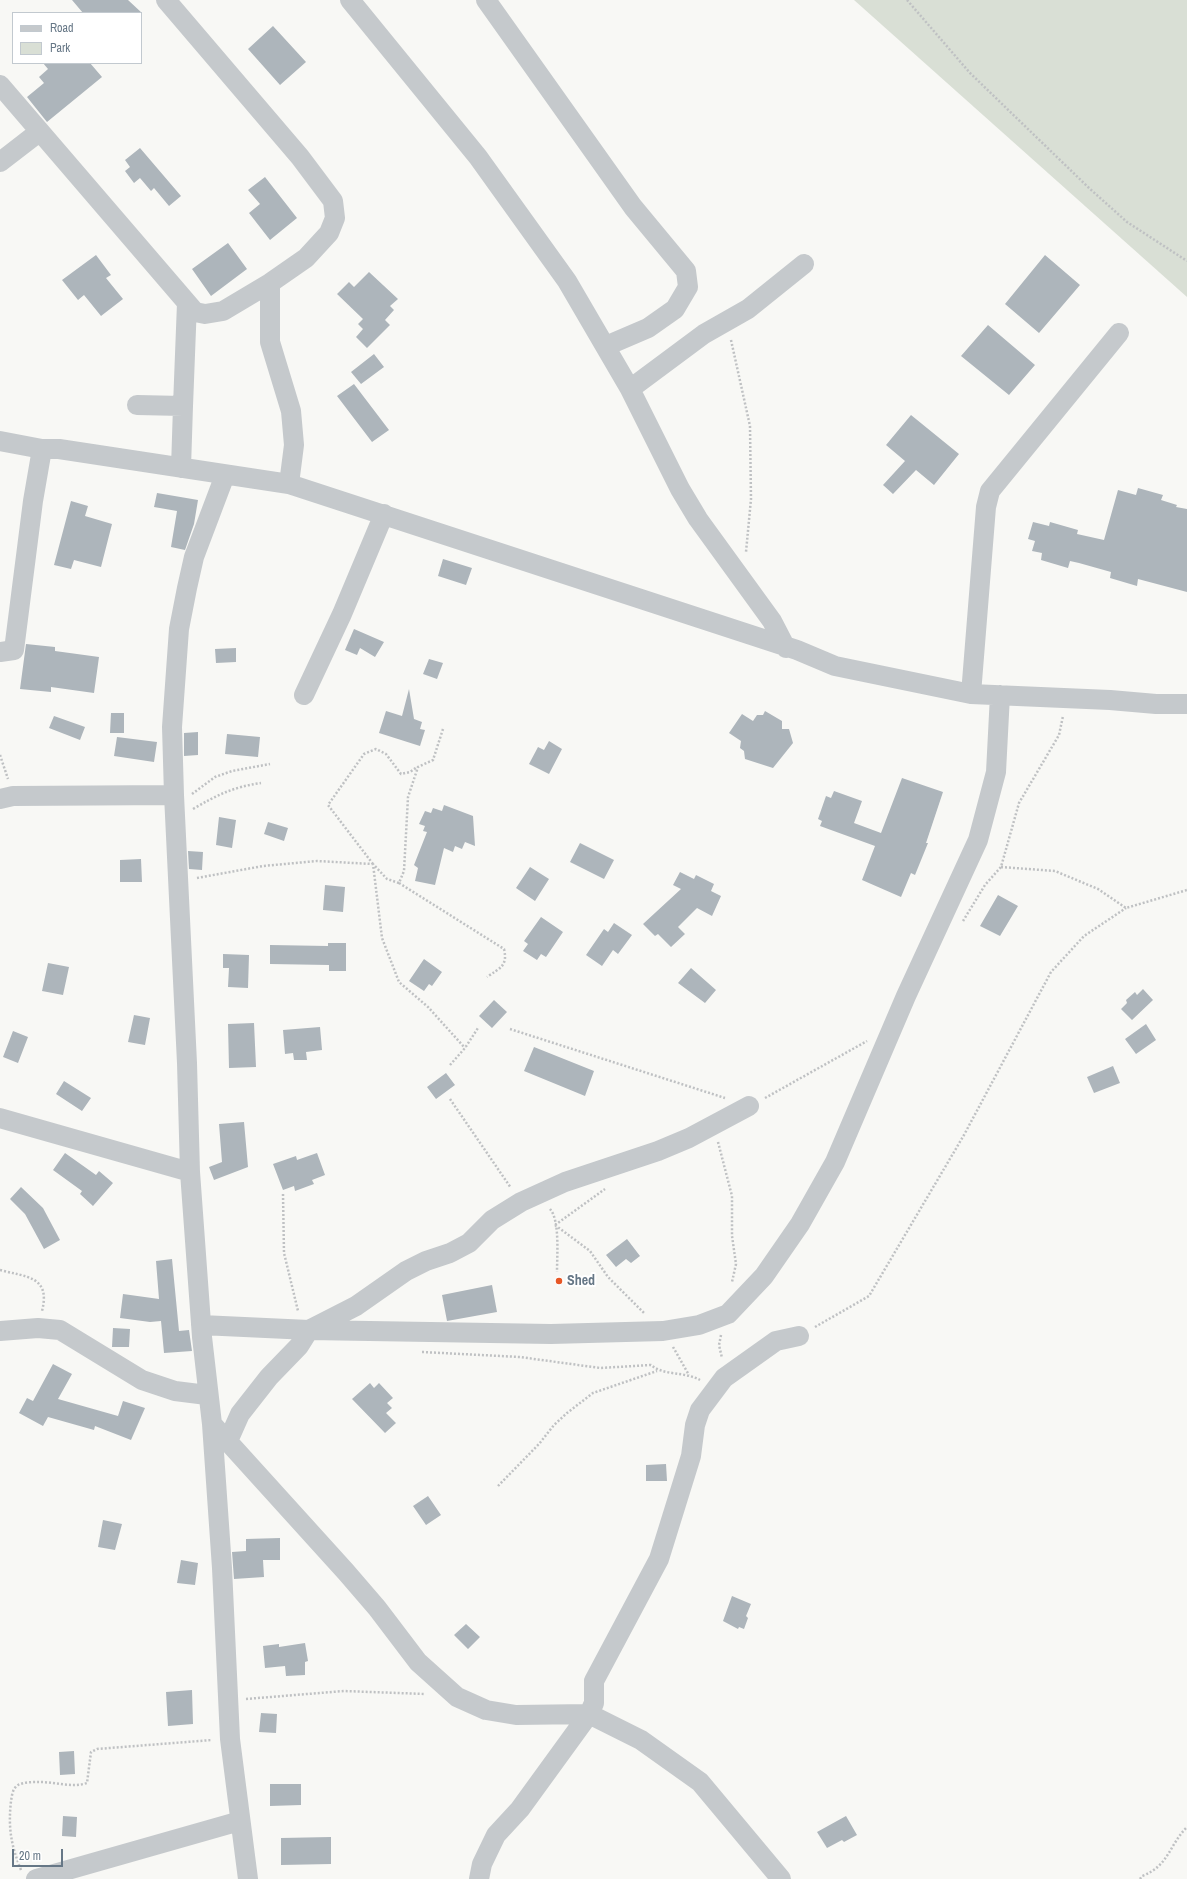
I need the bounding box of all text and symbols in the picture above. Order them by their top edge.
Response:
legend [12,12,142,64]
text: Road [50,20,74,36]
text: Park [50,40,70,56]
place label: Shed [567,1273,595,1289]
marker: Shed [554,1276,564,1286]
scale bar [14,1841,65,1867]
text: 20 m [19,1848,41,1864]

